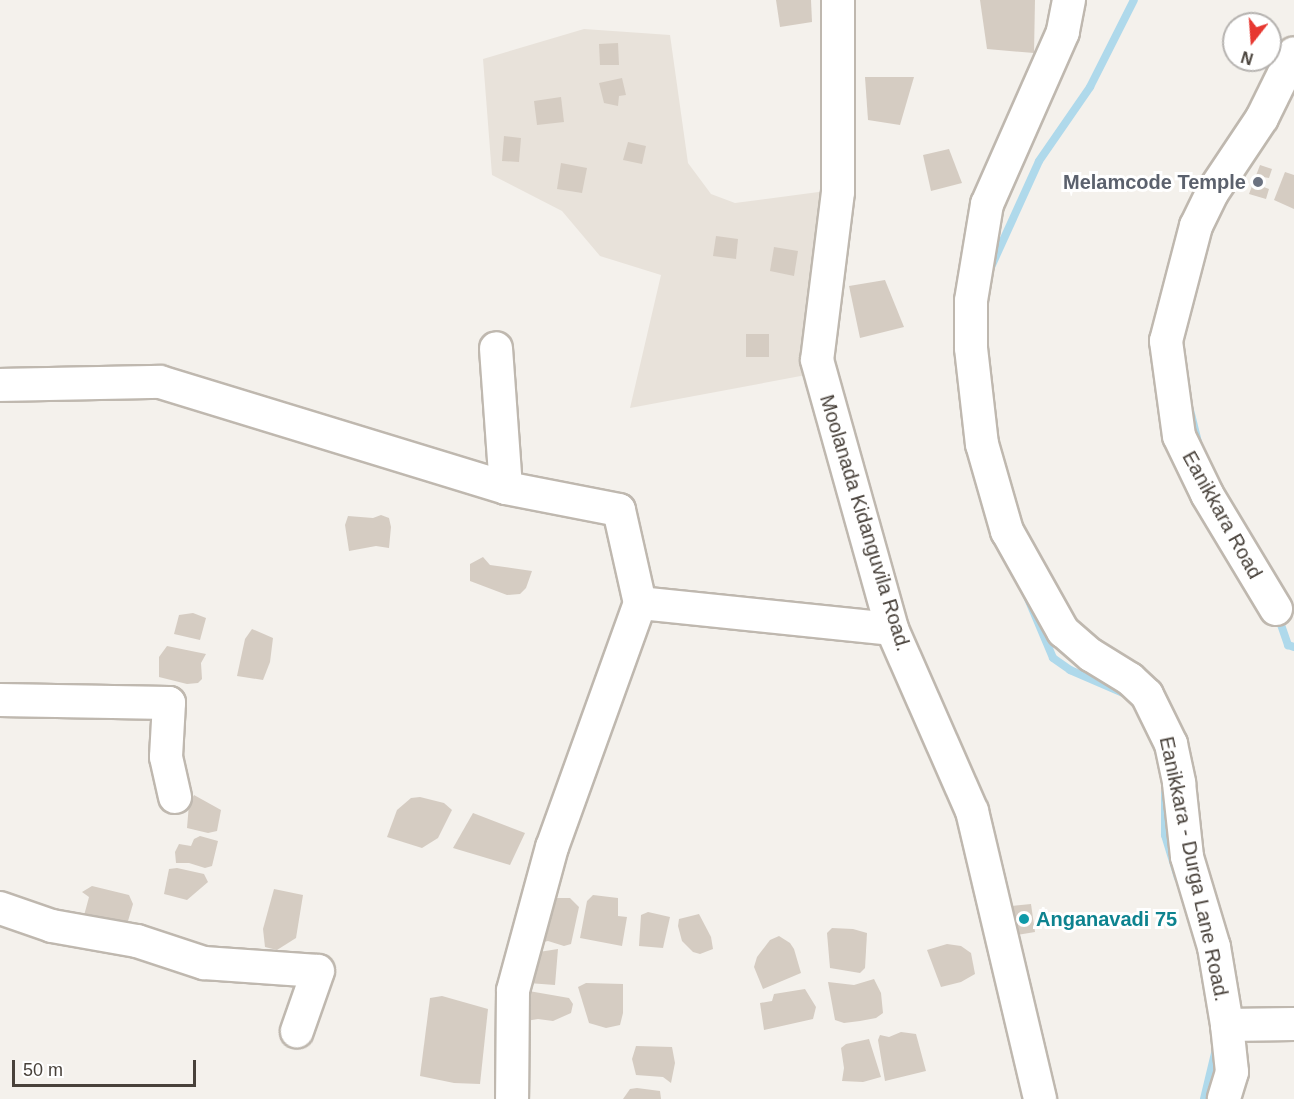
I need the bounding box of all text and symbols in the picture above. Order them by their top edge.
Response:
north arrow [1222,12,1282,72]
text: N [1239,48,1255,68]
place label: Melamcode Temple [1063,170,1246,194]
marker: Melamcode Temple [1251,175,1265,189]
street label: Moolanada Kidanguvila Road. [815,392,915,654]
street label: Eanikkara Road [1177,447,1267,583]
street label: Eanikkara - Durga Lane Road. [1154,734,1234,1004]
place label: Anganavadi 75 [1036,907,1177,931]
marker: Anganavadi 75 [1017,912,1031,926]
scale bar [15,1048,200,1086]
text: 50 m [23,1060,63,1080]

